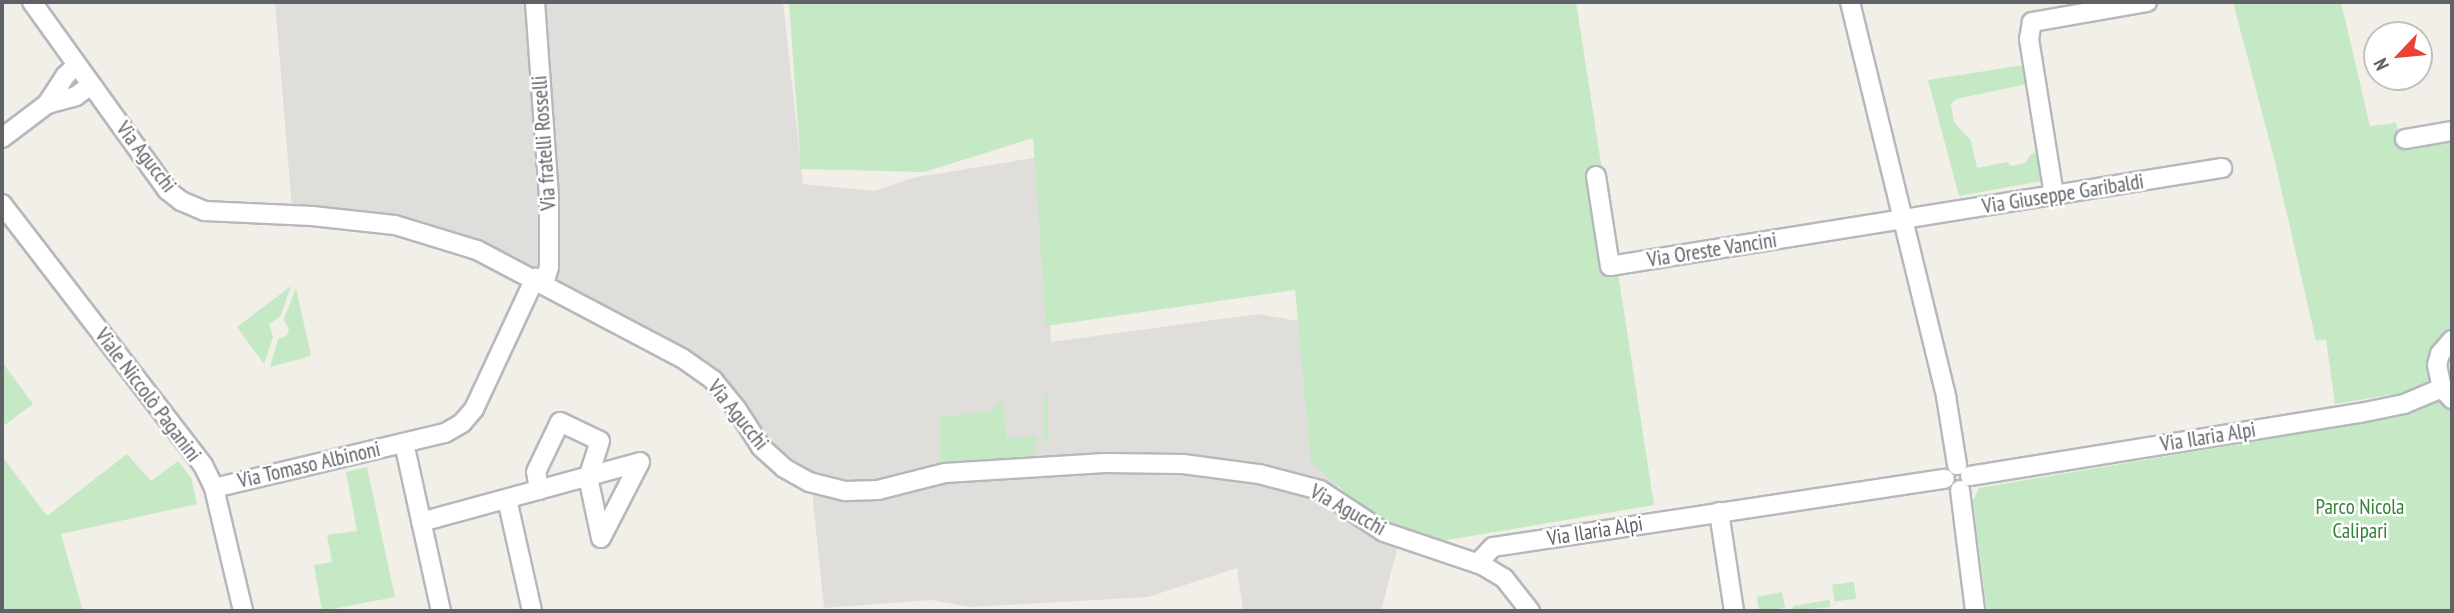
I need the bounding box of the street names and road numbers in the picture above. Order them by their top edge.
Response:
street label: Via fratelli Rosselli [527,75,561,211]
street label: Via Agucchi [110,116,182,198]
street label: Via Giuseppe Garibaldi [1980,169,2146,219]
street label: Via Oreste Vancini [1645,227,1779,273]
street label: Viale Niccolò Paganini [90,323,206,467]
street label: Via Agucchi [702,375,774,455]
street label: Via Ilaria Alpi [2158,417,2258,457]
street label: Via Tomaso Albinoni [235,436,383,494]
street label: Via Agucchi [1305,479,1391,541]
street label: Via Ilaria Alpi [1545,511,1645,551]

